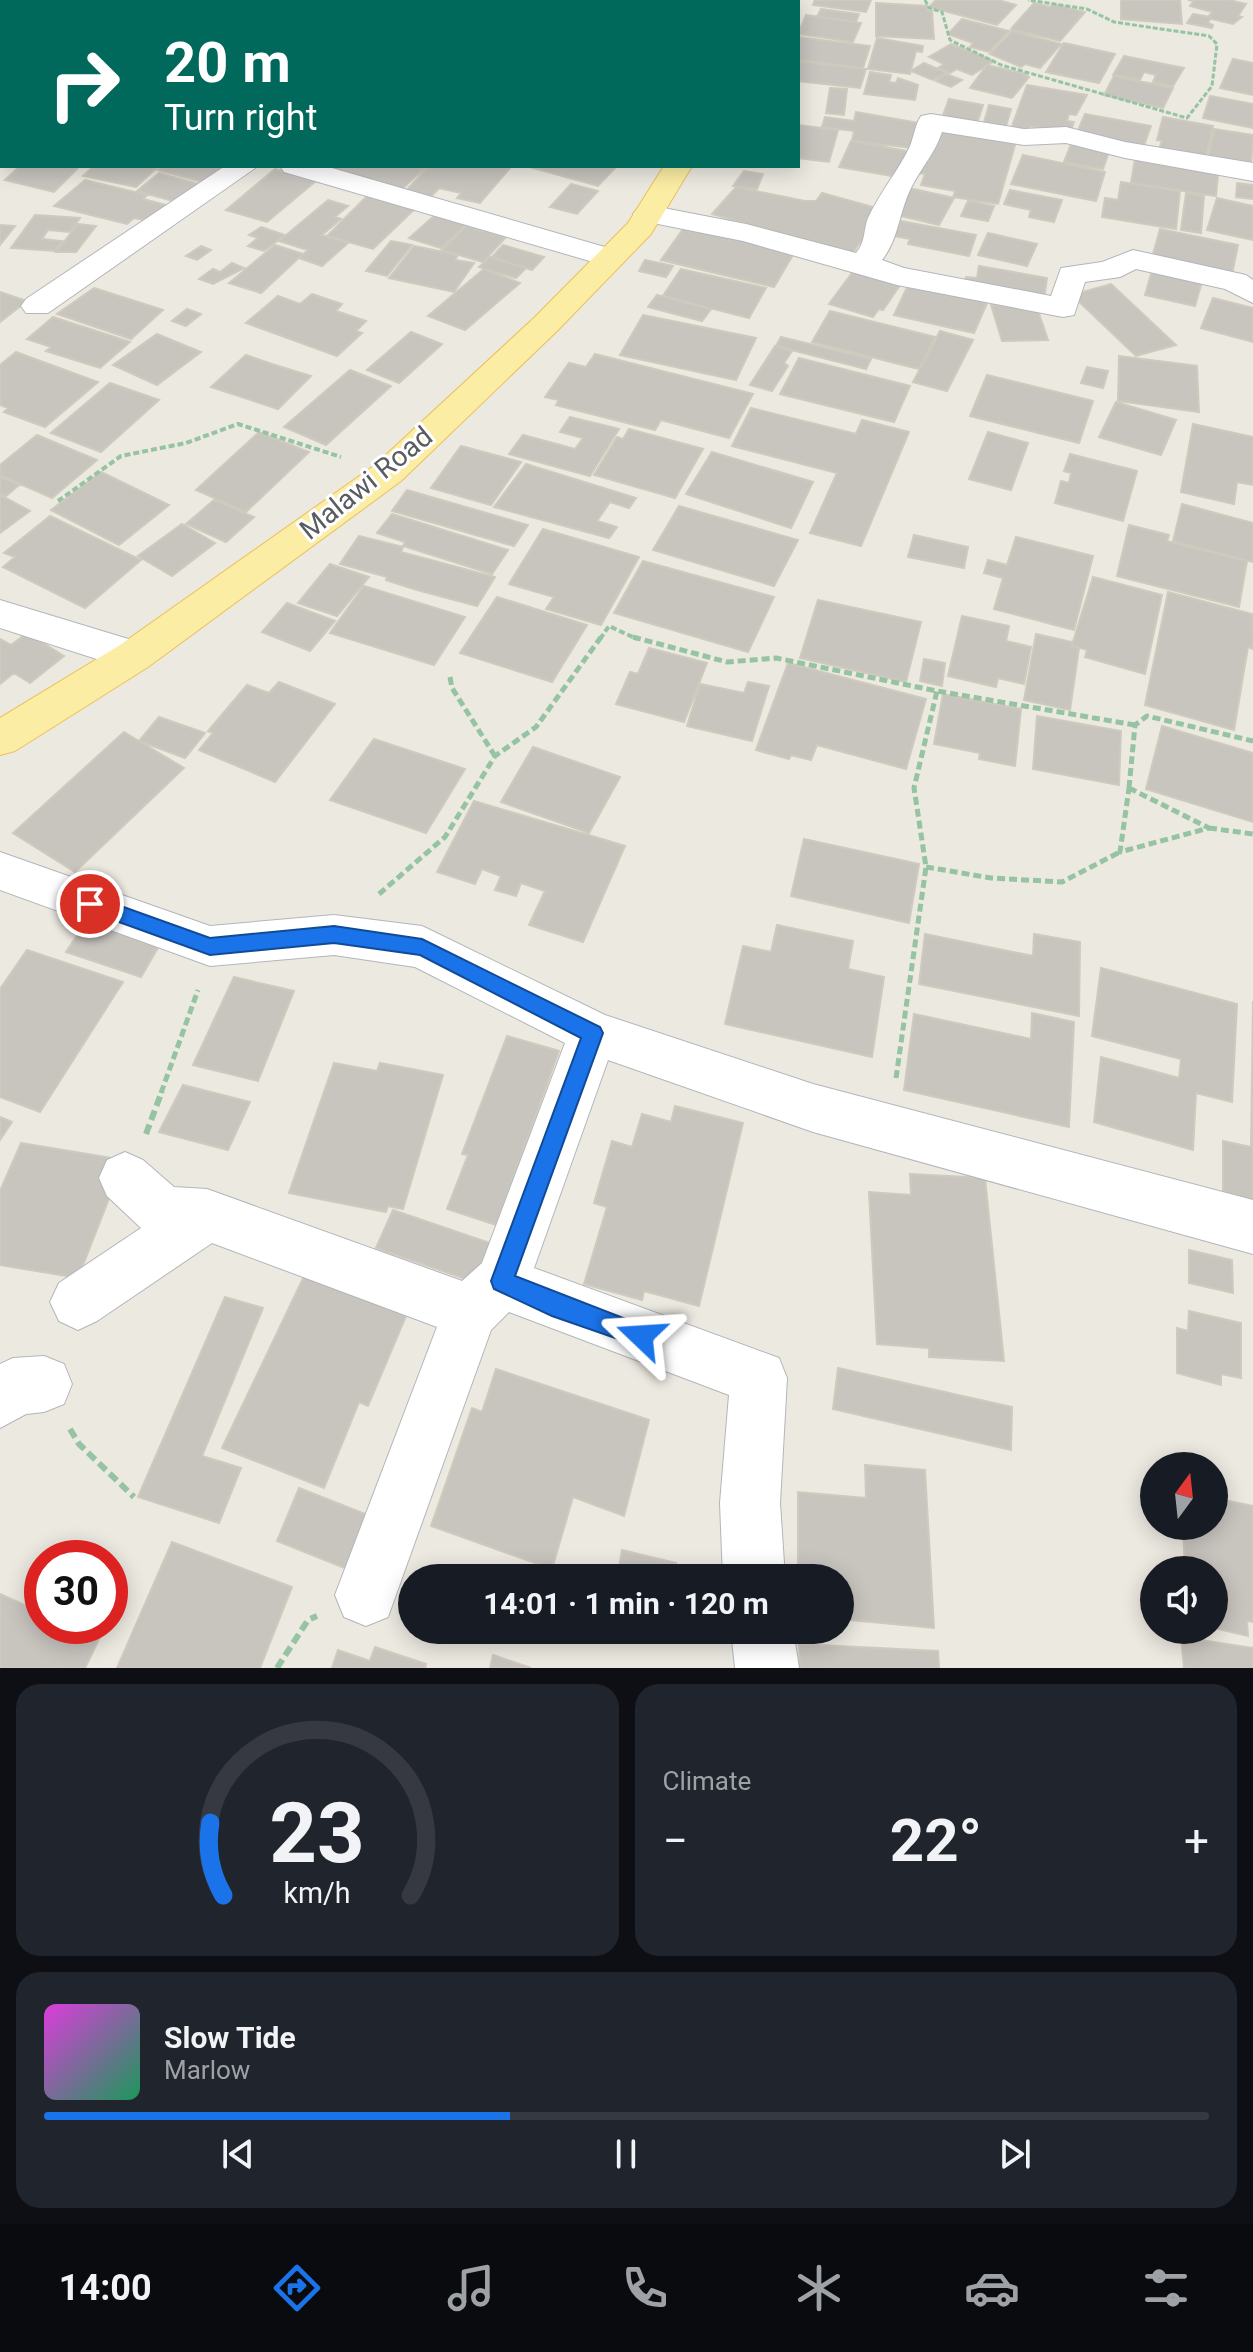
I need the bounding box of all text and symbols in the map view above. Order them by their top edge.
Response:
text: 20 m [164,30,291,96]
icon: right [32,32,136,136]
text: Turn right [164,97,317,139]
street label: Malawi Road [293,420,439,546]
pin [56,870,124,938]
icon: arrive [68,882,112,926]
position arrow [599,1294,683,1378]
north arrow [1140,1452,1228,1540]
map controls [1140,1452,1228,1644]
speed limit sign: 30 [24,1540,128,1644]
button: sound [1140,1556,1228,1644]
text: 14:01 · 1 min · 120 m [483,1586,769,1621]
text: Climate [663,1766,751,1796]
text: 23 [270,1785,365,1882]
text: 22° [890,1805,982,1876]
text: − [663,1815,688,1867]
text: + [1184,1815,1209,1867]
text: km/h [284,1876,351,1910]
text: Slow Tide [164,2020,296,2055]
text: Marlow [164,2055,250,2085]
icon: previous [216,2132,260,2176]
icon: pause [604,2132,648,2176]
icon: next [993,2132,1037,2176]
icon: directions [269,2260,325,2316]
icon: music [443,2260,499,2316]
icon: phone [617,2260,673,2316]
icon: climate [791,2260,847,2316]
icon: car [964,2260,1020,2316]
icon: filters [1138,2260,1194,2316]
text: 14:00 [59,2267,152,2309]

